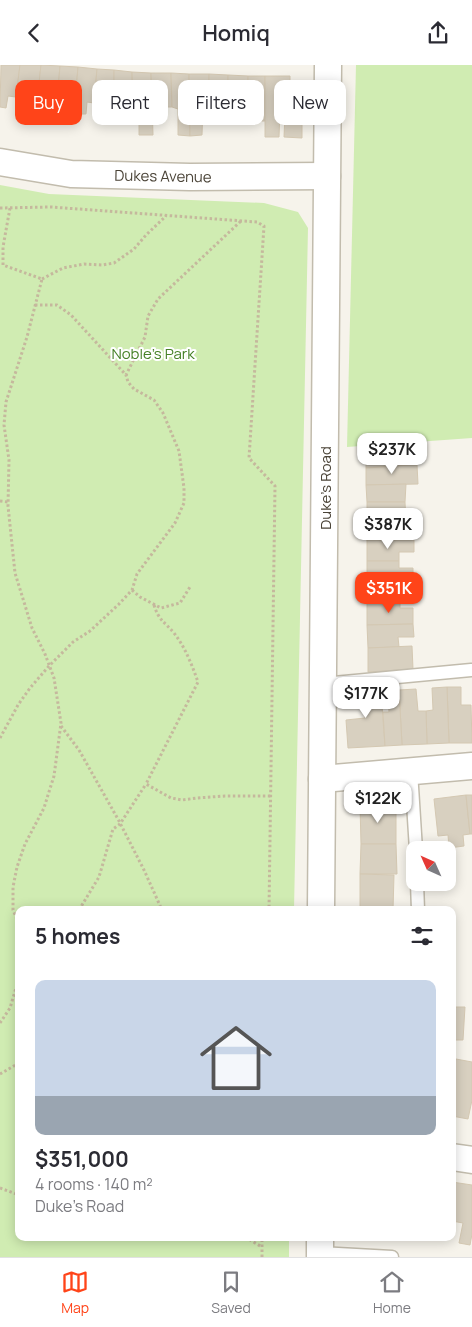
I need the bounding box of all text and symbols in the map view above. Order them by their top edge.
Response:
text: Homiq [202,18,270,48]
icon: back [20,19,48,47]
icon: share [424,19,452,47]
chip: Buy [15,80,82,125]
chip: Rent [92,80,168,125]
chip: Filters [178,80,264,125]
chip: New [274,80,346,125]
street label: Dukes Avenue [114,165,212,187]
park label: Noble's Park [111,343,195,364]
pin: $237K [357,433,427,475]
text: $237K [368,438,416,460]
street label: Duke's Road [315,446,336,530]
pin: $387K [353,507,423,550]
text: $387K [364,513,412,535]
pin: $351K [354,571,424,614]
text: $351K [366,577,412,599]
pin: $177K [331,677,401,719]
text: $177K [344,682,388,704]
pin: $122K [343,781,413,824]
text: $122K [355,787,401,809]
north arrow [406,841,456,891]
map controls [406,841,456,891]
text: 5 homes [35,922,120,950]
icon: filters [408,922,436,950]
icon: home [191,1013,281,1103]
text: $351,000 [35,1145,129,1173]
text: 4 rooms · 140 m² [35,1173,153,1195]
text: Duke's Road [35,1195,124,1217]
tab: Map [61,1268,89,1317]
tab: Saved [211,1268,251,1317]
tab: Home [373,1268,411,1317]

